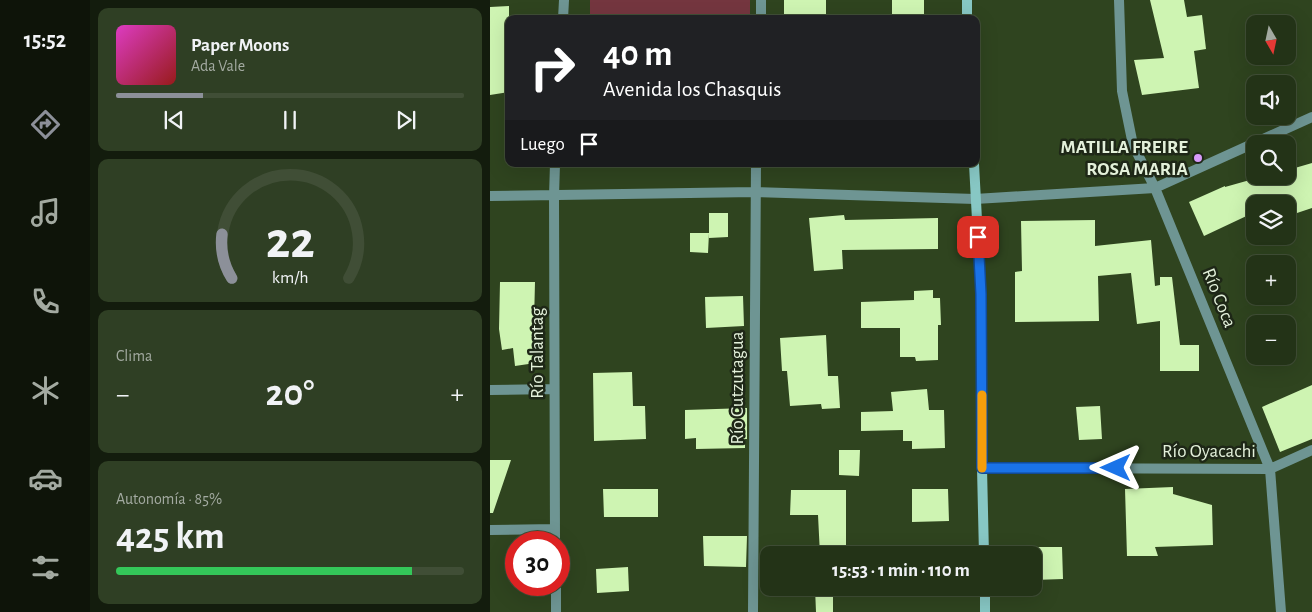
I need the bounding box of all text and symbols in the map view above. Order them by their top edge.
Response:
north arrow [1246,15,1296,65]
map controls [1246,15,1296,365]
text: 15:52 [24,29,66,51]
icon: right [520,35,585,100]
text: Paper Moons [191,36,289,55]
text: 40 m [603,37,672,72]
text: Ada Vale [191,58,245,74]
button: sound [1246,75,1296,125]
text: Avenida los Chasquis [603,78,781,100]
icon: previous [160,106,188,134]
icon: pause [276,106,304,134]
icon: next [392,106,420,134]
icon: directions [28,107,63,142]
icon: arrive [575,130,603,158]
text: Luego [520,135,565,154]
button: search [1246,135,1296,185]
place label: MATILLA FREIRE ROSA MARIA [1061,138,1189,179]
marker: MATILLA FREIRE ROSA MARIA [1192,152,1204,164]
icon: music [28,195,63,230]
button: layers [1246,195,1296,245]
text: 22 [266,215,314,267]
pin [957,216,999,258]
icon: arrive [964,223,992,251]
button: + [1246,255,1296,305]
street label: Río Coca [1199,266,1240,331]
text: km/h [272,269,308,287]
icon: phone [28,284,63,319]
street label: Río Talantag [528,306,547,399]
button: − [1246,315,1296,365]
street label: Río Cutzutagua [728,331,747,445]
text: Clima [116,348,152,364]
icon: climate [28,373,63,408]
text: 20° [266,375,314,413]
text: − [116,381,129,409]
text: + [451,381,464,409]
position arrow [1089,441,1141,493]
street label: Río Oyacachi [1162,442,1256,461]
icon: car [28,461,63,496]
text: Autonomía · 85% [116,491,222,507]
text: 425 km [116,518,225,556]
speed limit sign: 30 [505,531,570,596]
icon: filters [28,550,63,585]
text: 15:53 · 1 min · 110 m [832,561,970,580]

